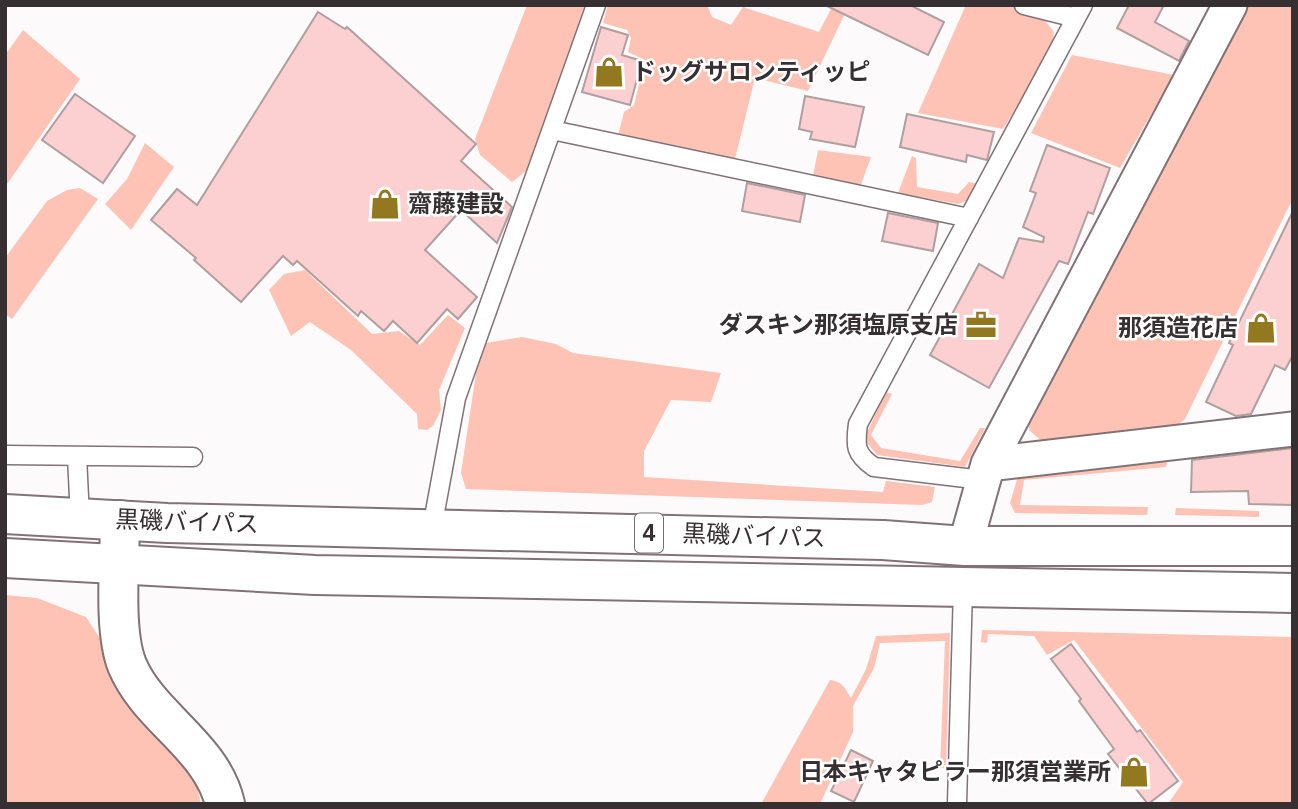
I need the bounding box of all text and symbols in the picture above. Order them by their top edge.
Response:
shop icon: ドッグサロンティッピ [592,55,626,89]
place label: ドッグサロンティッピ [632,58,871,85]
shop icon: 齋藤建設 [368,187,402,221]
place label: 齋藤建設 [408,190,504,217]
office icon: ダスキン那須塩原支店 [964,308,998,342]
place label: ダスキン那須塩原支店 [719,311,958,338]
shop icon: 那須造花店 [1244,311,1278,345]
place label: 那須造花店 [1118,314,1238,341]
street label: 黒磯バイパス [115,506,259,537]
road number: 4 [635,513,663,552]
street label: 黒磯バイパス [682,520,826,551]
shop icon: 日本キャタピラー那須営業所 [1117,755,1151,789]
place label: 日本キャタピラー那須営業所 [799,758,1111,785]

